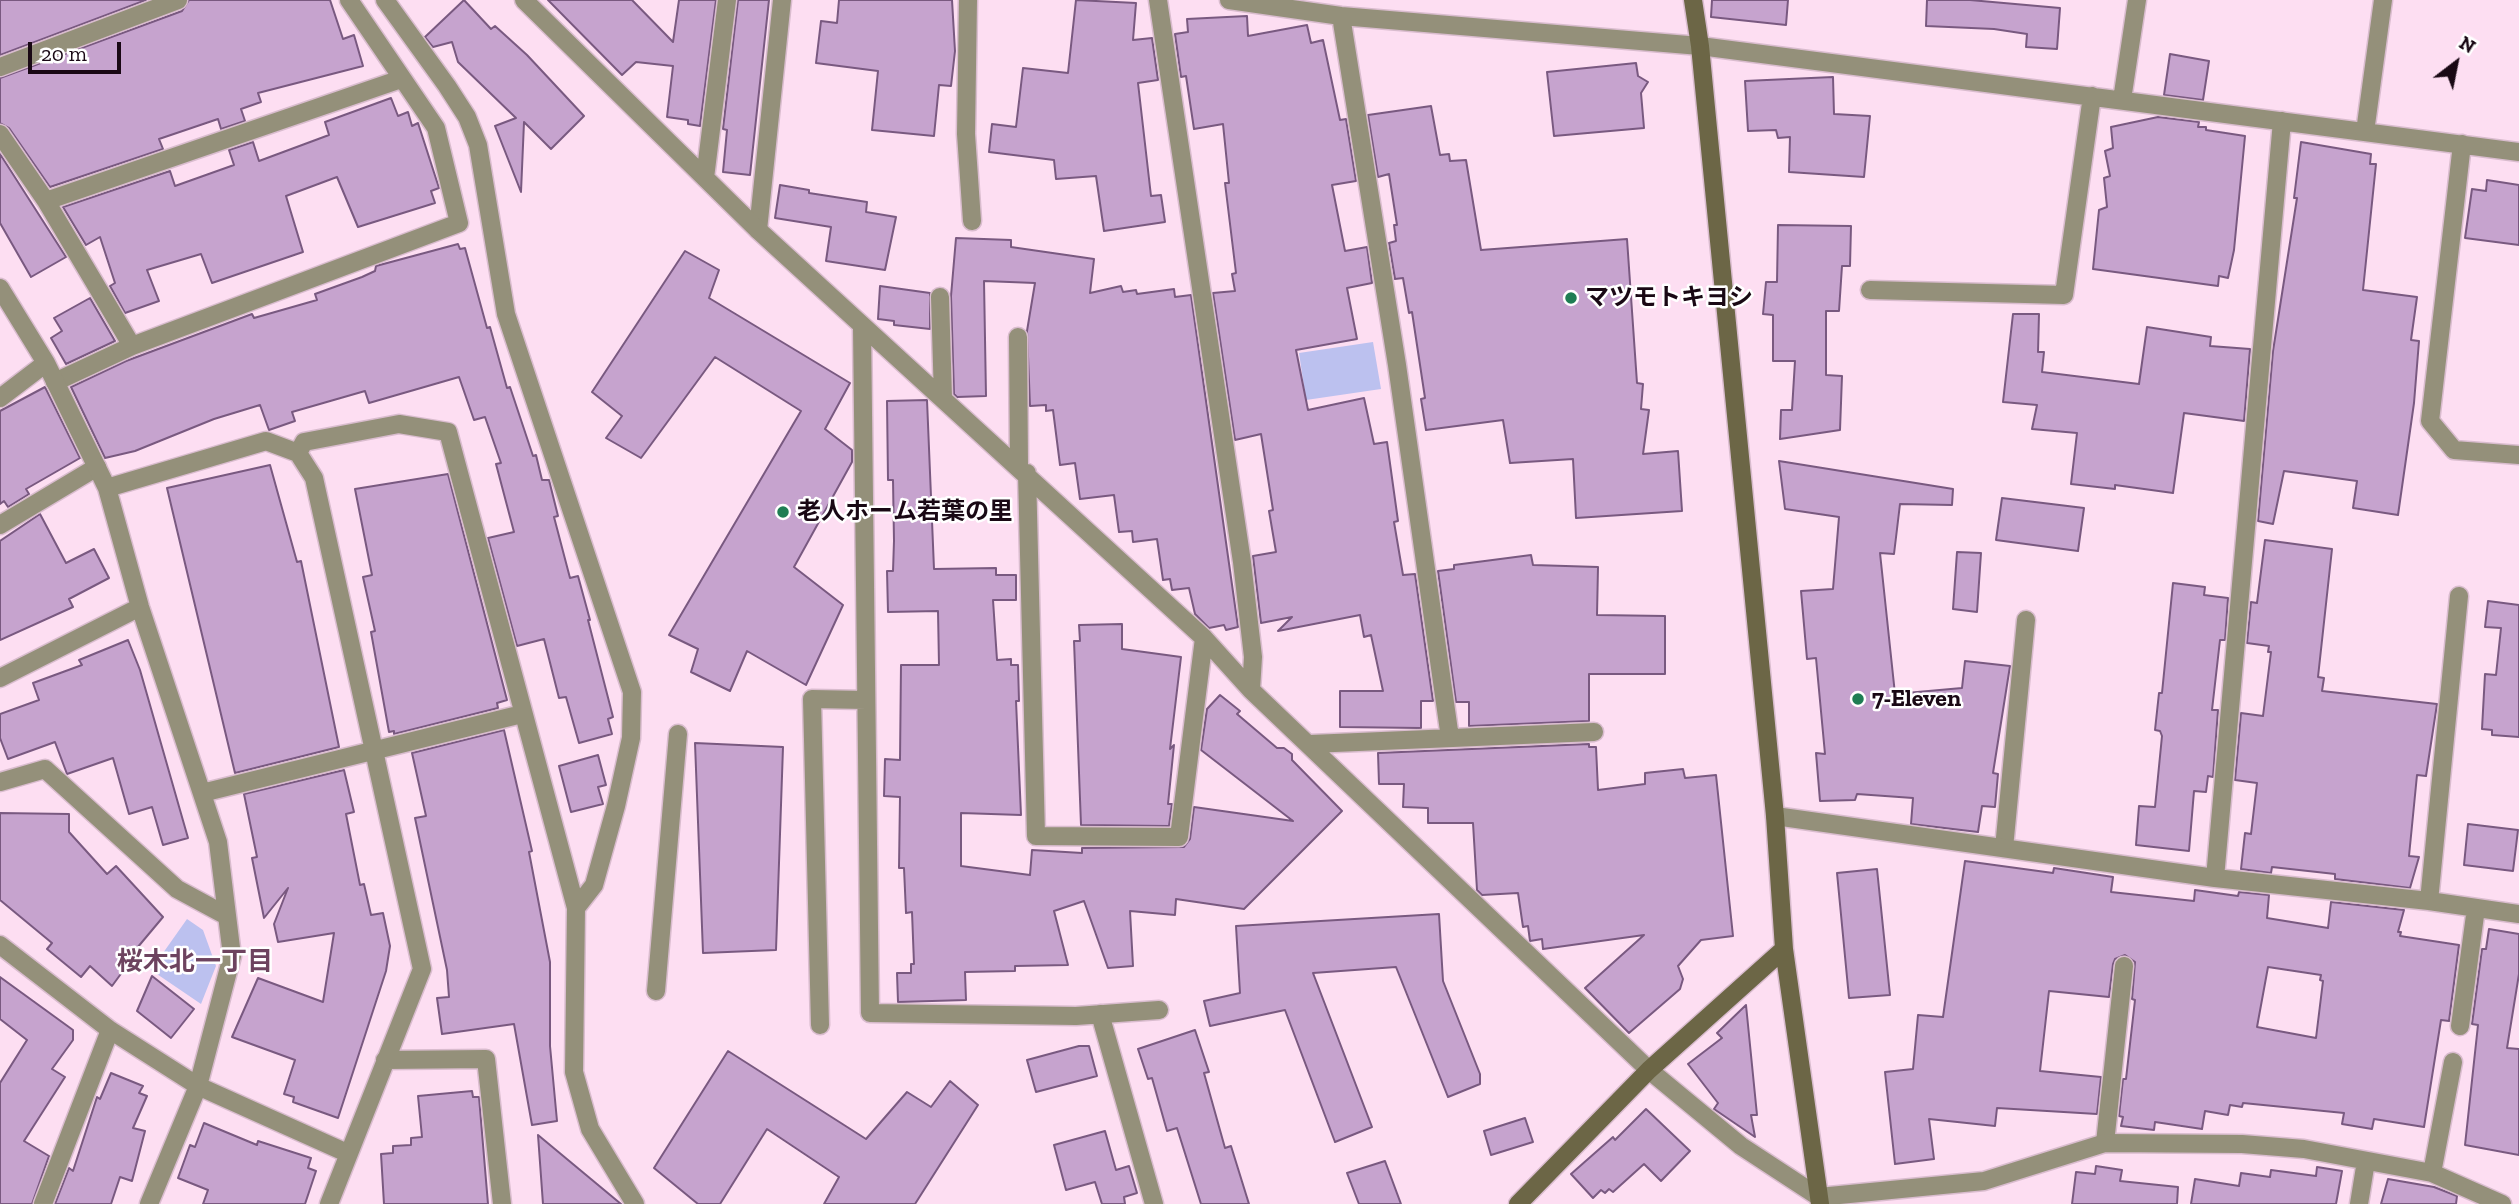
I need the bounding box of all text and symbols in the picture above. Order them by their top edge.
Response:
scale bar [32,28,124,72]
north arrow [2421,28,2491,98]
text: N [2455,31,2480,58]
text: 20 m [41,41,87,66]
place label: マツモトキヨシ [1585,284,1753,312]
marker: マツモトキヨシ [1563,290,1579,306]
place label: 老人ホーム若葉の里 [797,498,1013,526]
marker: 老人ホーム若葉の里 [775,504,791,520]
place label: 7-Eleven [1872,685,1961,713]
marker: 7-Eleven [1850,691,1866,707]
district label: 桜木北一丁目 [117,947,273,979]

